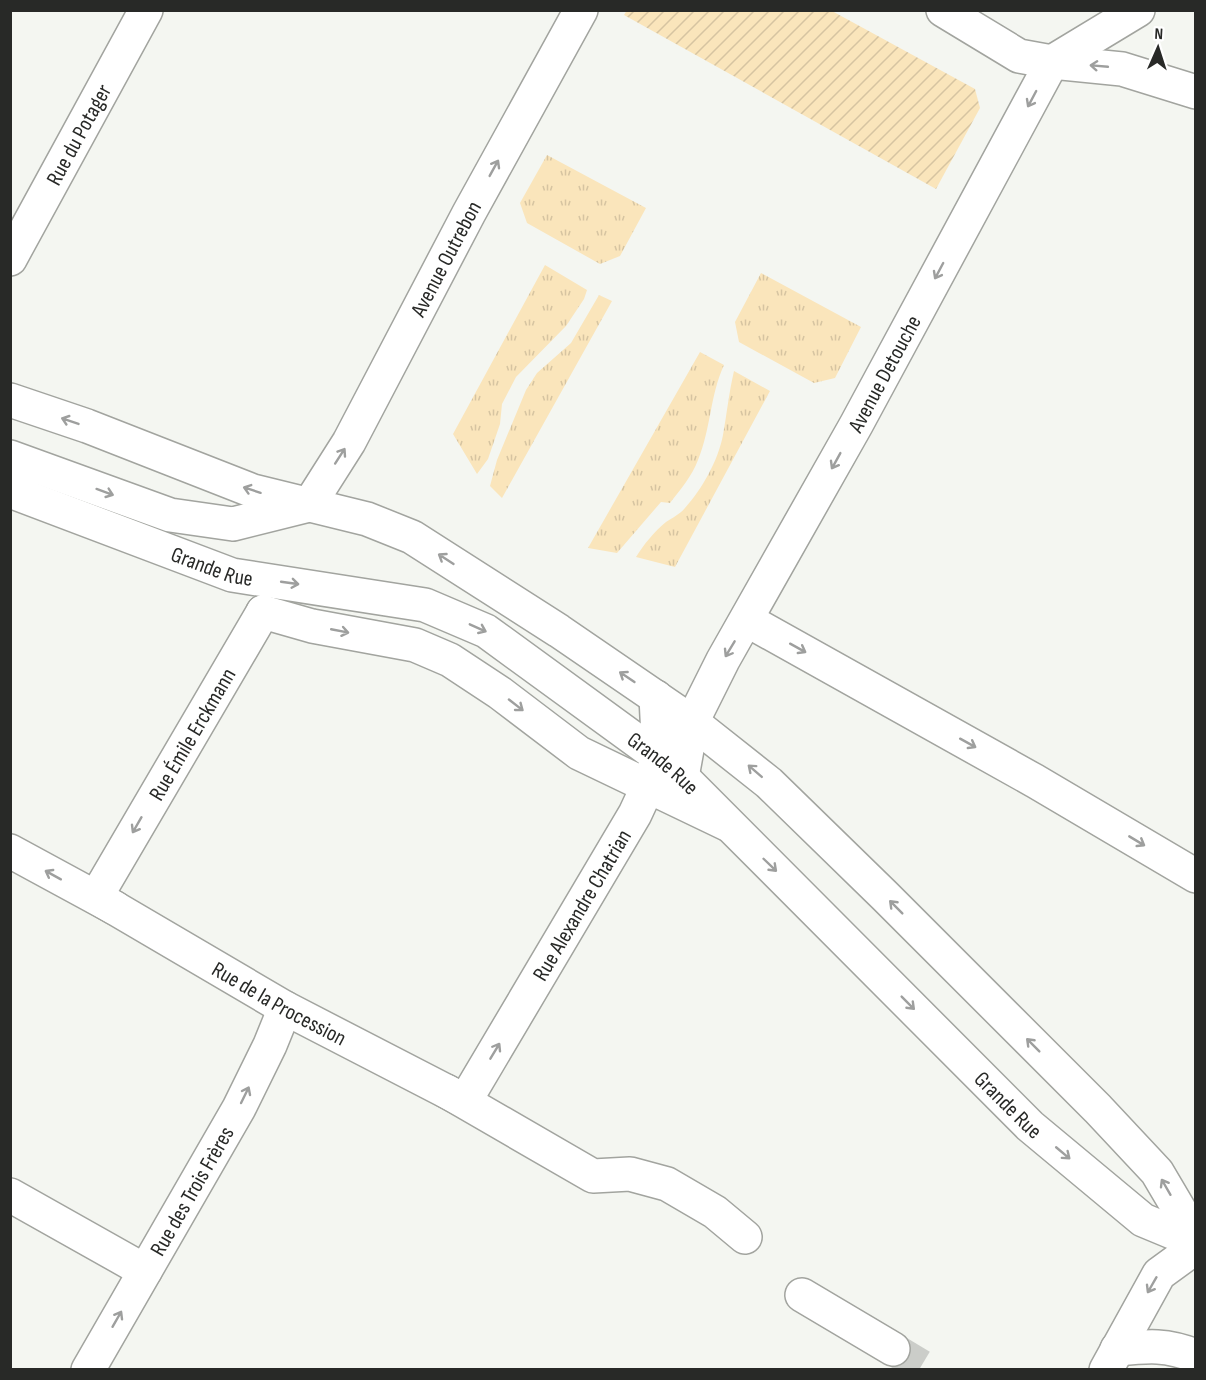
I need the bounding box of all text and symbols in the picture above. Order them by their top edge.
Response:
north arrow [1128,18,1188,78]
text: N [1154,25,1163,44]
one-way arrow [1089,60,1109,71]
street label: Rue du Potager [41,80,118,190]
one-way arrow [1026,90,1038,107]
one-way arrow [488,160,500,177]
street label: Avenue Outrebon [405,197,488,322]
one-way arrow [933,262,945,279]
street label: Avenue Detouche [842,311,928,438]
one-way arrow [61,414,80,425]
one-way arrow [334,447,347,464]
one-way arrow [830,452,842,469]
one-way arrow [243,484,262,495]
one-way arrow [95,487,114,498]
street label: Grande Rue [167,541,255,593]
one-way arrow [438,552,455,565]
one-way arrow [279,577,299,588]
one-way arrow [468,623,486,634]
one-way arrow [329,626,349,637]
one-way arrow [723,640,735,657]
one-way arrow [789,642,806,654]
street label: Rue Émile Erckmann [143,664,242,806]
one-way arrow [619,671,636,683]
one-way arrow [508,699,524,712]
street label: Grande Rue [622,726,704,801]
one-way arrow [959,738,976,750]
one-way arrow [747,765,763,778]
one-way arrow [131,816,143,833]
street label: Rue Alexandre Chatrian [527,825,638,986]
one-way arrow [1128,835,1145,847]
one-way arrow [762,858,777,873]
one-way arrow [44,868,61,880]
one-way arrow [888,899,903,914]
street label: Rue de la Procession [207,956,351,1052]
one-way arrow [900,995,915,1010]
one-way arrow [1026,1037,1041,1052]
one-way arrow [489,1043,501,1060]
street label: Grande Rue [968,1066,1047,1145]
one-way arrow [240,1086,251,1104]
street label: Rue des Trois Frères [145,1122,241,1261]
one-way arrow [1055,1146,1070,1160]
one-way arrow [1160,1179,1172,1196]
one-way arrow [1146,1276,1158,1293]
one-way arrow [112,1311,124,1328]

